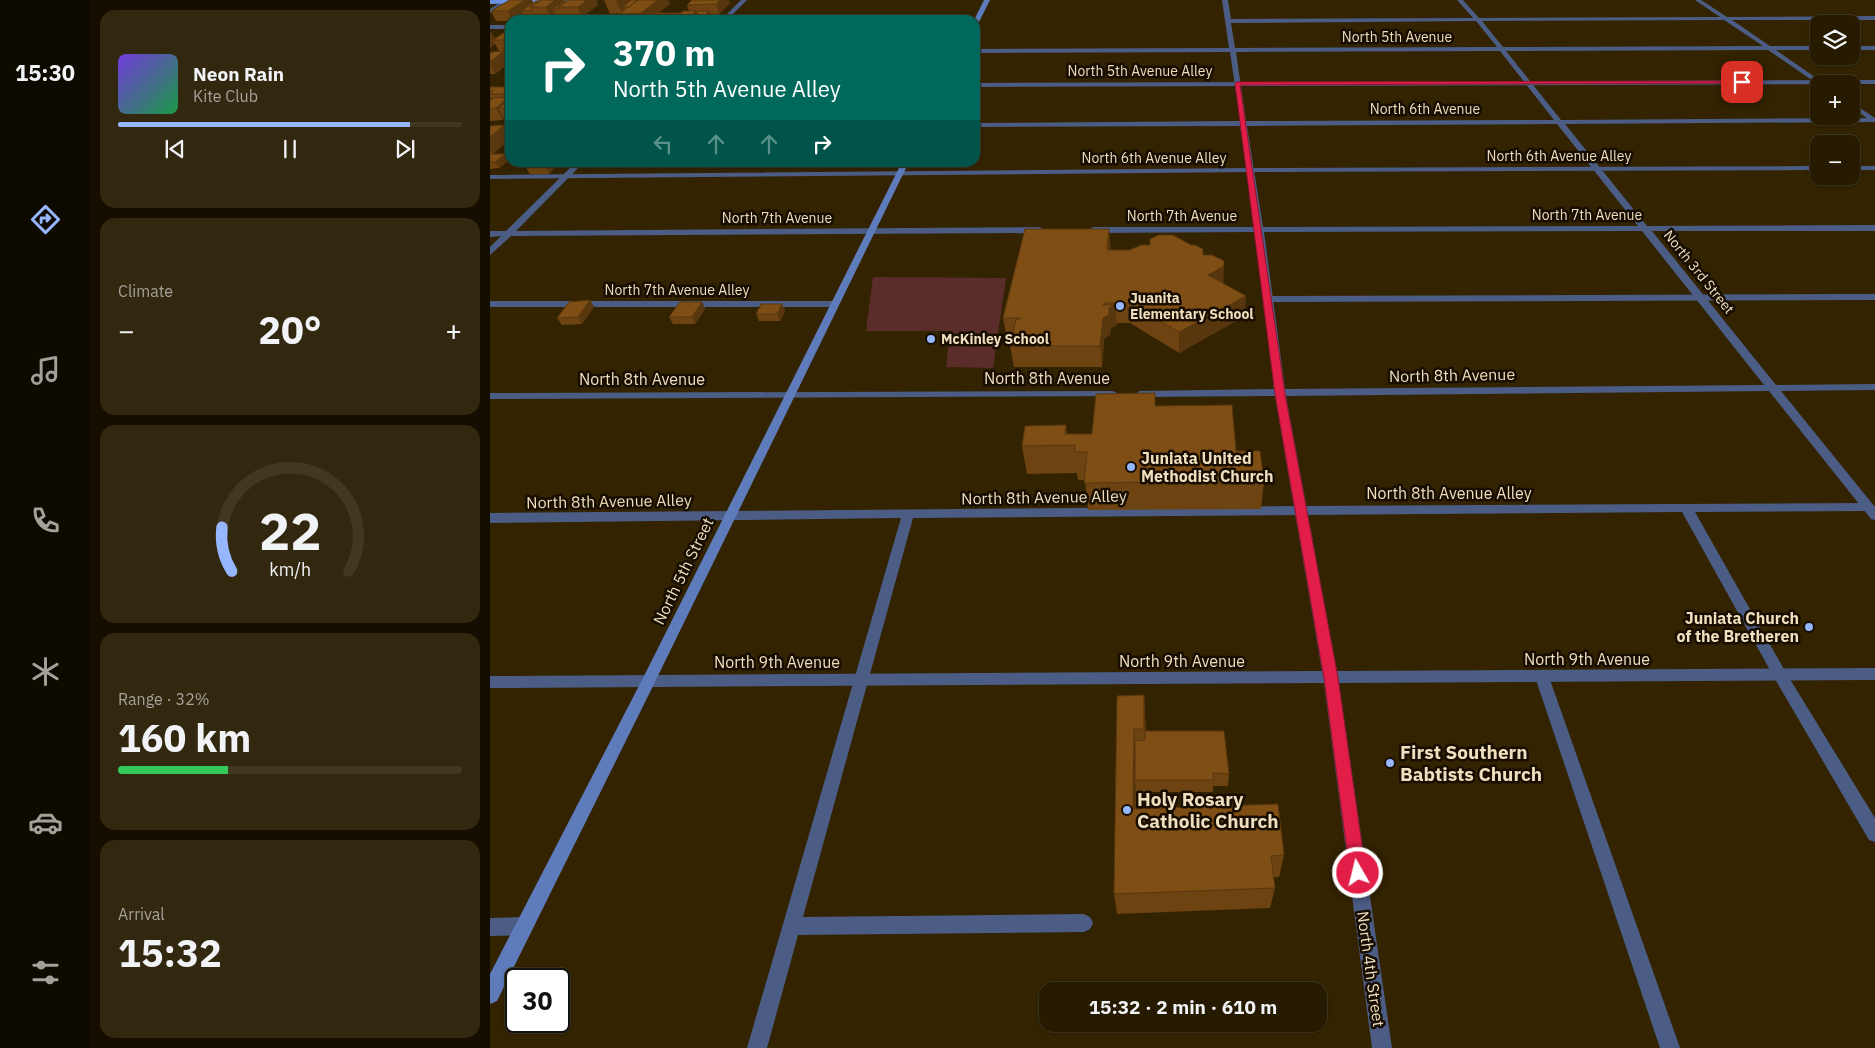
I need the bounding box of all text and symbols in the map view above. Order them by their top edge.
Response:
map controls [1810,15,1860,185]
button: layers [1810,15,1860,65]
street label: North 5th Avenue [1342,28,1453,46]
text: 370 m [613,30,716,76]
icon: right [530,35,595,100]
text: 15:30 [15,58,75,87]
pin [1721,61,1763,103]
text: Neon Rain [193,62,284,86]
street label: North 5th Avenue Alley [1068,62,1212,80]
icon: arrive [1728,68,1756,96]
text: North 5th Avenue Alley [613,74,841,103]
button: + [1810,75,1860,125]
text: Kite Club [193,86,258,106]
street label: North 6th Avenue [1370,100,1481,118]
icon: left [649,130,677,158]
icon: ahead [702,130,730,158]
icon: ahead [755,130,783,158]
icon: right [808,130,836,158]
icon: previous [161,135,189,163]
icon: pause [276,135,304,163]
icon: next [391,135,419,163]
button: − [1810,135,1860,185]
street label: North 6th Avenue Alley [1487,147,1631,165]
street label: North 6th Avenue Alley [1082,149,1226,167]
icon: directions [28,202,63,237]
street label: North 7th Avenue [1532,206,1643,224]
street label: North 7th Avenue [1127,207,1238,225]
street label: North 7th Avenue [722,209,833,227]
street label: North 3rd Street [1660,227,1738,318]
text: Climate [118,281,173,301]
street label: North 7th Avenue Alley [605,281,749,299]
place label: Juanita Elementary School [1130,289,1254,323]
marker: Juanita Elementary School [1114,300,1126,312]
text: 20° [258,305,322,354]
text: − [118,312,135,349]
text: + [445,312,462,349]
place label: McKinley School [941,330,1049,348]
marker: McKinley School [925,333,937,345]
icon: music [28,353,63,388]
street label: North 8th Avenue [1389,364,1515,386]
street label: North 8th Avenue [984,368,1110,388]
street label: North 8th Avenue [579,369,705,389]
place label: Juniata United Methodist Church [1141,448,1274,486]
marker: Juniata United Methodist Church [1125,461,1137,473]
street label: North 8th Avenue Alley [1366,483,1532,503]
street label: North 8th Avenue Alley [961,486,1127,508]
street label: North 8th Avenue Alley [526,490,692,512]
text: 22 [259,497,321,564]
icon: phone [28,503,63,538]
street label: North 5th Street [648,514,718,628]
text: km/h [269,558,311,581]
place label: Juniata Church of the Bretheren [1676,608,1799,646]
marker: Juniata Church of the Bretheren [1803,621,1815,633]
street label: North 9th Avenue [1524,649,1650,669]
street label: North 9th Avenue [1119,651,1245,671]
street label: North 9th Avenue [714,652,840,672]
icon: climate [28,654,63,689]
text: Range · 32% [118,689,210,709]
text: 160 km [118,713,251,762]
place label: First Southern Babtists Church [1400,740,1542,786]
marker: First Southern Babtists Church [1384,757,1396,769]
place label: Holy Rosary Catholic Church [1137,787,1279,833]
marker: Holy Rosary Catholic Church [1121,804,1133,816]
icon: car [28,805,63,840]
position arrow [1331,846,1383,898]
text: Arrival [118,904,165,924]
street label: North 4th Street [1353,910,1389,1028]
text: 15:32 [118,928,222,977]
icon: filters [28,955,63,990]
speed limit sign: 30 [505,968,570,1033]
text: 15:32 · 2 min · 610 m [1089,995,1277,1019]

